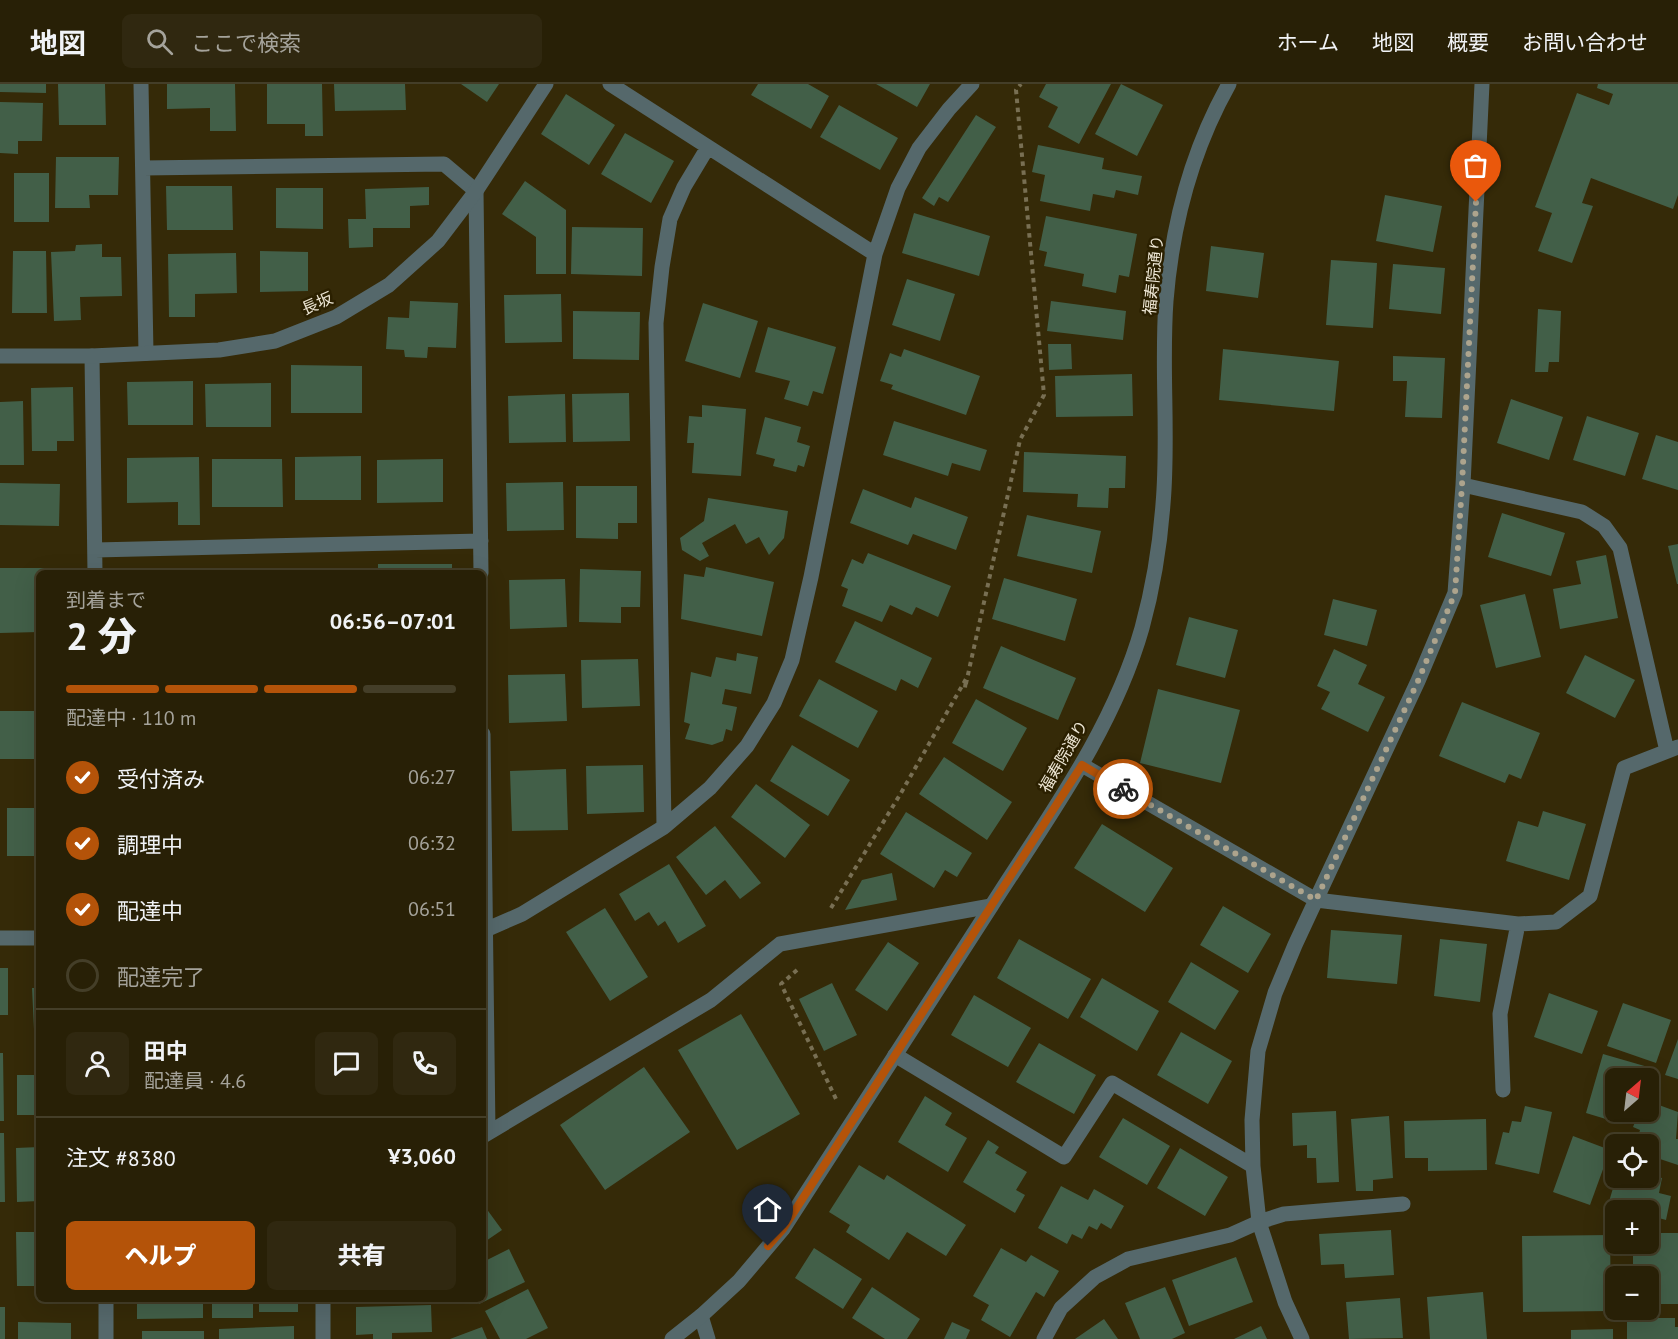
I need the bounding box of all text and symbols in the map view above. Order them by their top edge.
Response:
search box [122,14,542,68]
text: 地図 [30,24,86,61]
icon: search [143,25,176,58]
text: ここで検索 [191,29,301,57]
text: ホーム [1277,29,1339,56]
text: 地図 [1372,29,1414,56]
text: 概要 [1447,29,1489,56]
text: お問い合わせ [1522,29,1648,56]
pin [1450,140,1501,202]
icon: bag [1459,149,1492,182]
street label: 福寿院通り [1139,234,1167,316]
street label: 長坂 [298,287,336,319]
text: 到着まで [66,587,146,613]
text: 06:56–07:01 [330,607,456,635]
text: 2 分 [66,610,137,661]
text: 配達中 · 110 m [66,705,196,731]
street label: 福寿院通り [1034,716,1092,796]
courier [1093,759,1153,819]
icon: check [66,761,99,794]
text: 06:27 [408,764,456,790]
text: 受付済み [117,765,205,793]
icon: bike [1107,773,1140,806]
icon: check [66,827,99,860]
text: 06:32 [408,830,456,856]
text: 調理中 [117,831,183,859]
icon: check [66,893,99,926]
text: 06:51 [408,896,456,922]
text: 配達中 [117,897,183,925]
text: 配達完了 [117,963,205,991]
button: person [66,1032,129,1095]
button: chat [315,1032,378,1095]
button: phone [393,1032,456,1095]
text: 田中 [144,1037,188,1065]
text: 配達員 · 4.6 [144,1068,246,1094]
north arrow [1605,1068,1659,1122]
map controls [1605,1068,1659,1320]
button: locate [1605,1134,1659,1188]
text: ¥3,060 [388,1142,456,1170]
text: 注文 #8380 [66,1144,176,1172]
pin [742,1184,793,1246]
icon: home [751,1193,784,1226]
button: + [1605,1200,1659,1254]
button: ヘルプ [66,1221,255,1290]
button: 共有 [267,1221,456,1290]
button: − [1605,1266,1659,1320]

